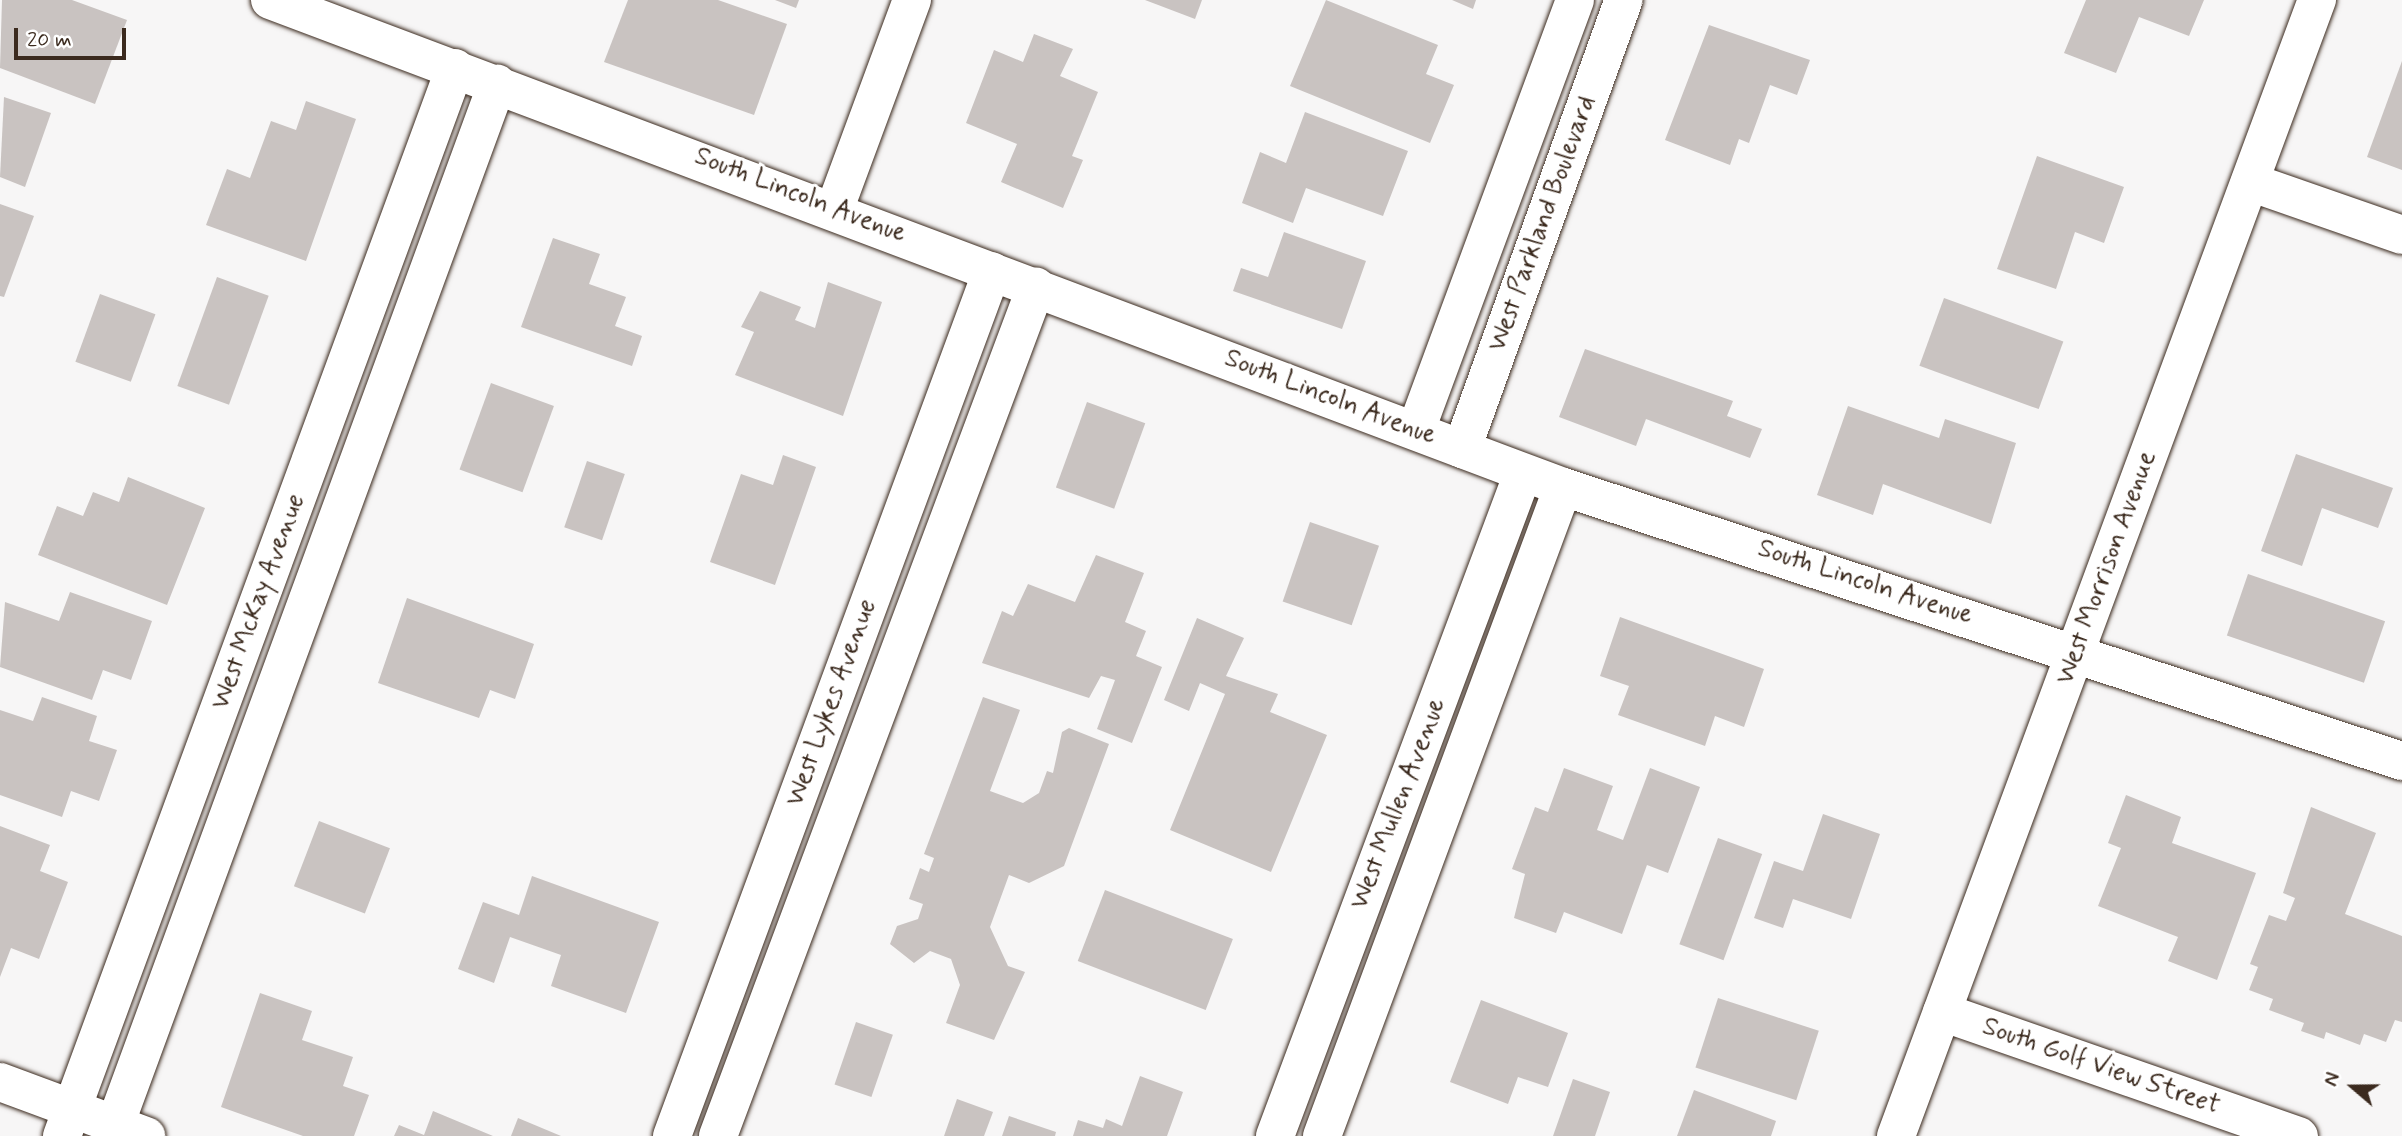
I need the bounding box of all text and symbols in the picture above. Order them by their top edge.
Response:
scale bar [18,14,130,58]
text: 20 m [27,26,72,54]
street label: West Parkland Boulevard [1482,92,1604,356]
street label: South Lincoln Avenue [687,140,913,252]
street label: South Lincoln Avenue [1217,342,1443,454]
street label: West Morrison Avenue [2050,446,2164,690]
street label: West McKay Avenue [206,492,312,712]
street label: South Lincoln Avenue [1751,533,1979,633]
street label: West Lykes Avenue [781,597,883,809]
street label: West Mullen Avenue [1345,695,1453,913]
street label: South Golf View Street [1979,1012,2223,1122]
north arrow [2318,1052,2388,1122]
text: N [2319,1069,2347,1090]

